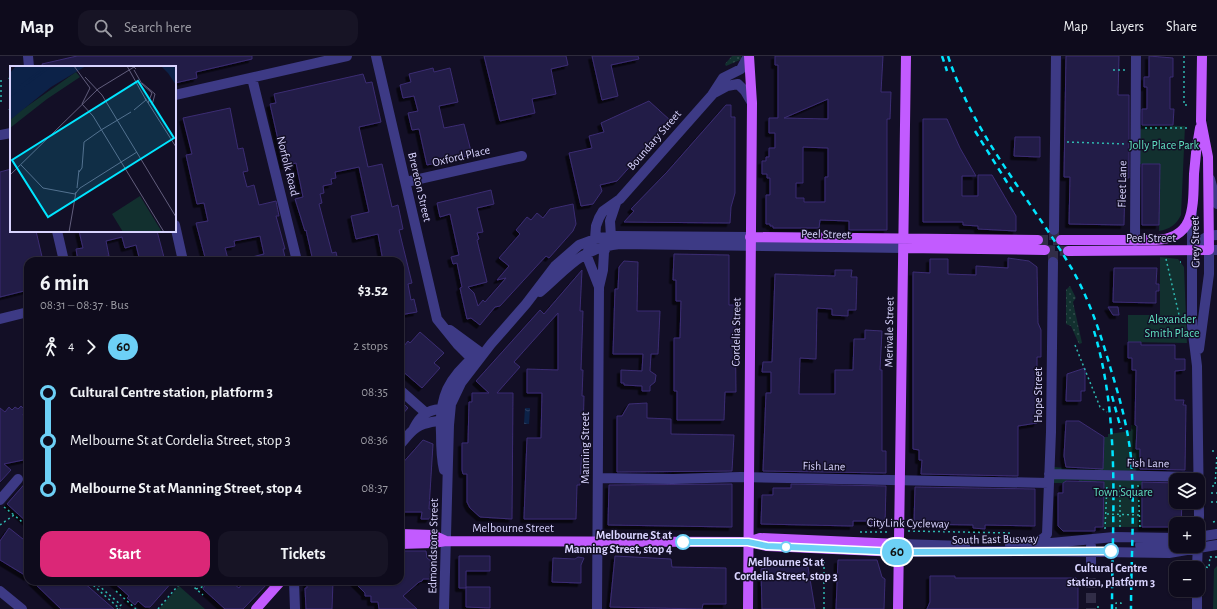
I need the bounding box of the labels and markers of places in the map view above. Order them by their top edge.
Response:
place label: Melbourne St at Manning Street, stop 4 [564,529,672,555]
marker: Melbourne St at Manning Street, stop 4 [675,534,691,550]
marker: Melbourne St at Cordelia Street, stop 3 [780,541,792,553]
marker: Cultural Centre station, platform 3 [1103,543,1119,559]
place label: Melbourne St at Cordelia Street, stop 3 [734,556,838,582]
place label: Cultural Centre station, platform 3 [1067,562,1155,588]

